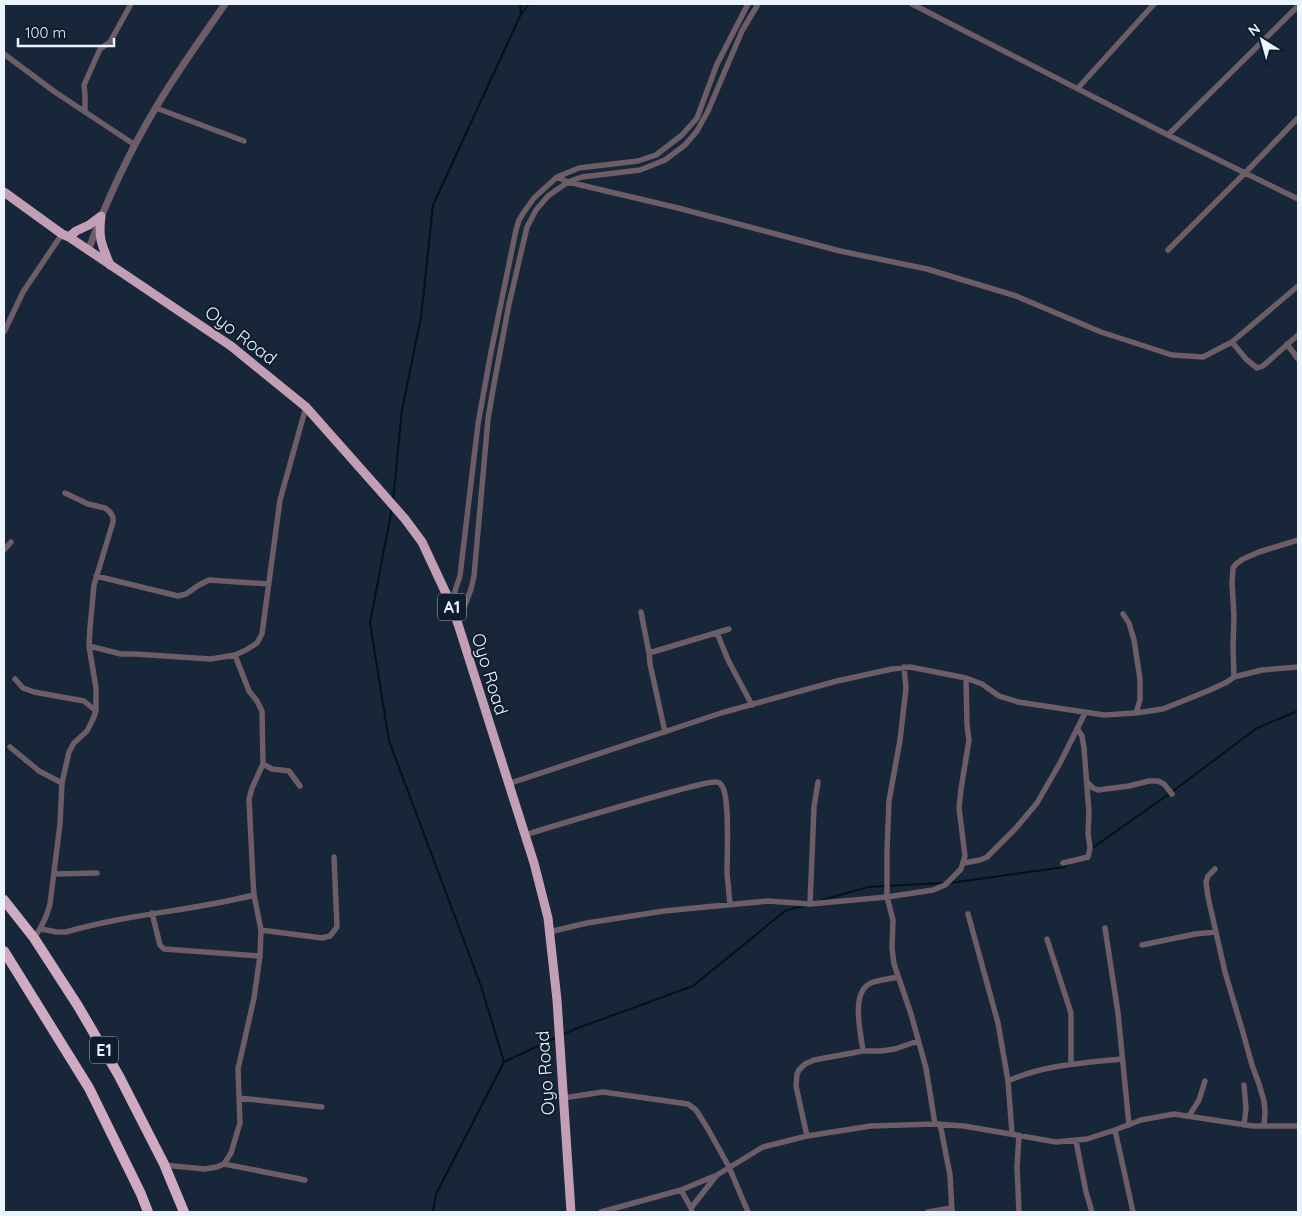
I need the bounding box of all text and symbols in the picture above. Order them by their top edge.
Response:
scale bar [18,15,114,47]
north arrow [1237,15,1287,65]
text: N [1245,19,1264,40]
text: 100 m [25,23,66,42]
street label: Oyo Road [200,300,282,370]
road number: A1 [438,594,466,620]
street label: Oyo Road [467,630,513,718]
street label: Oyo Road [531,1030,559,1116]
road number: E1 [90,1036,118,1064]

